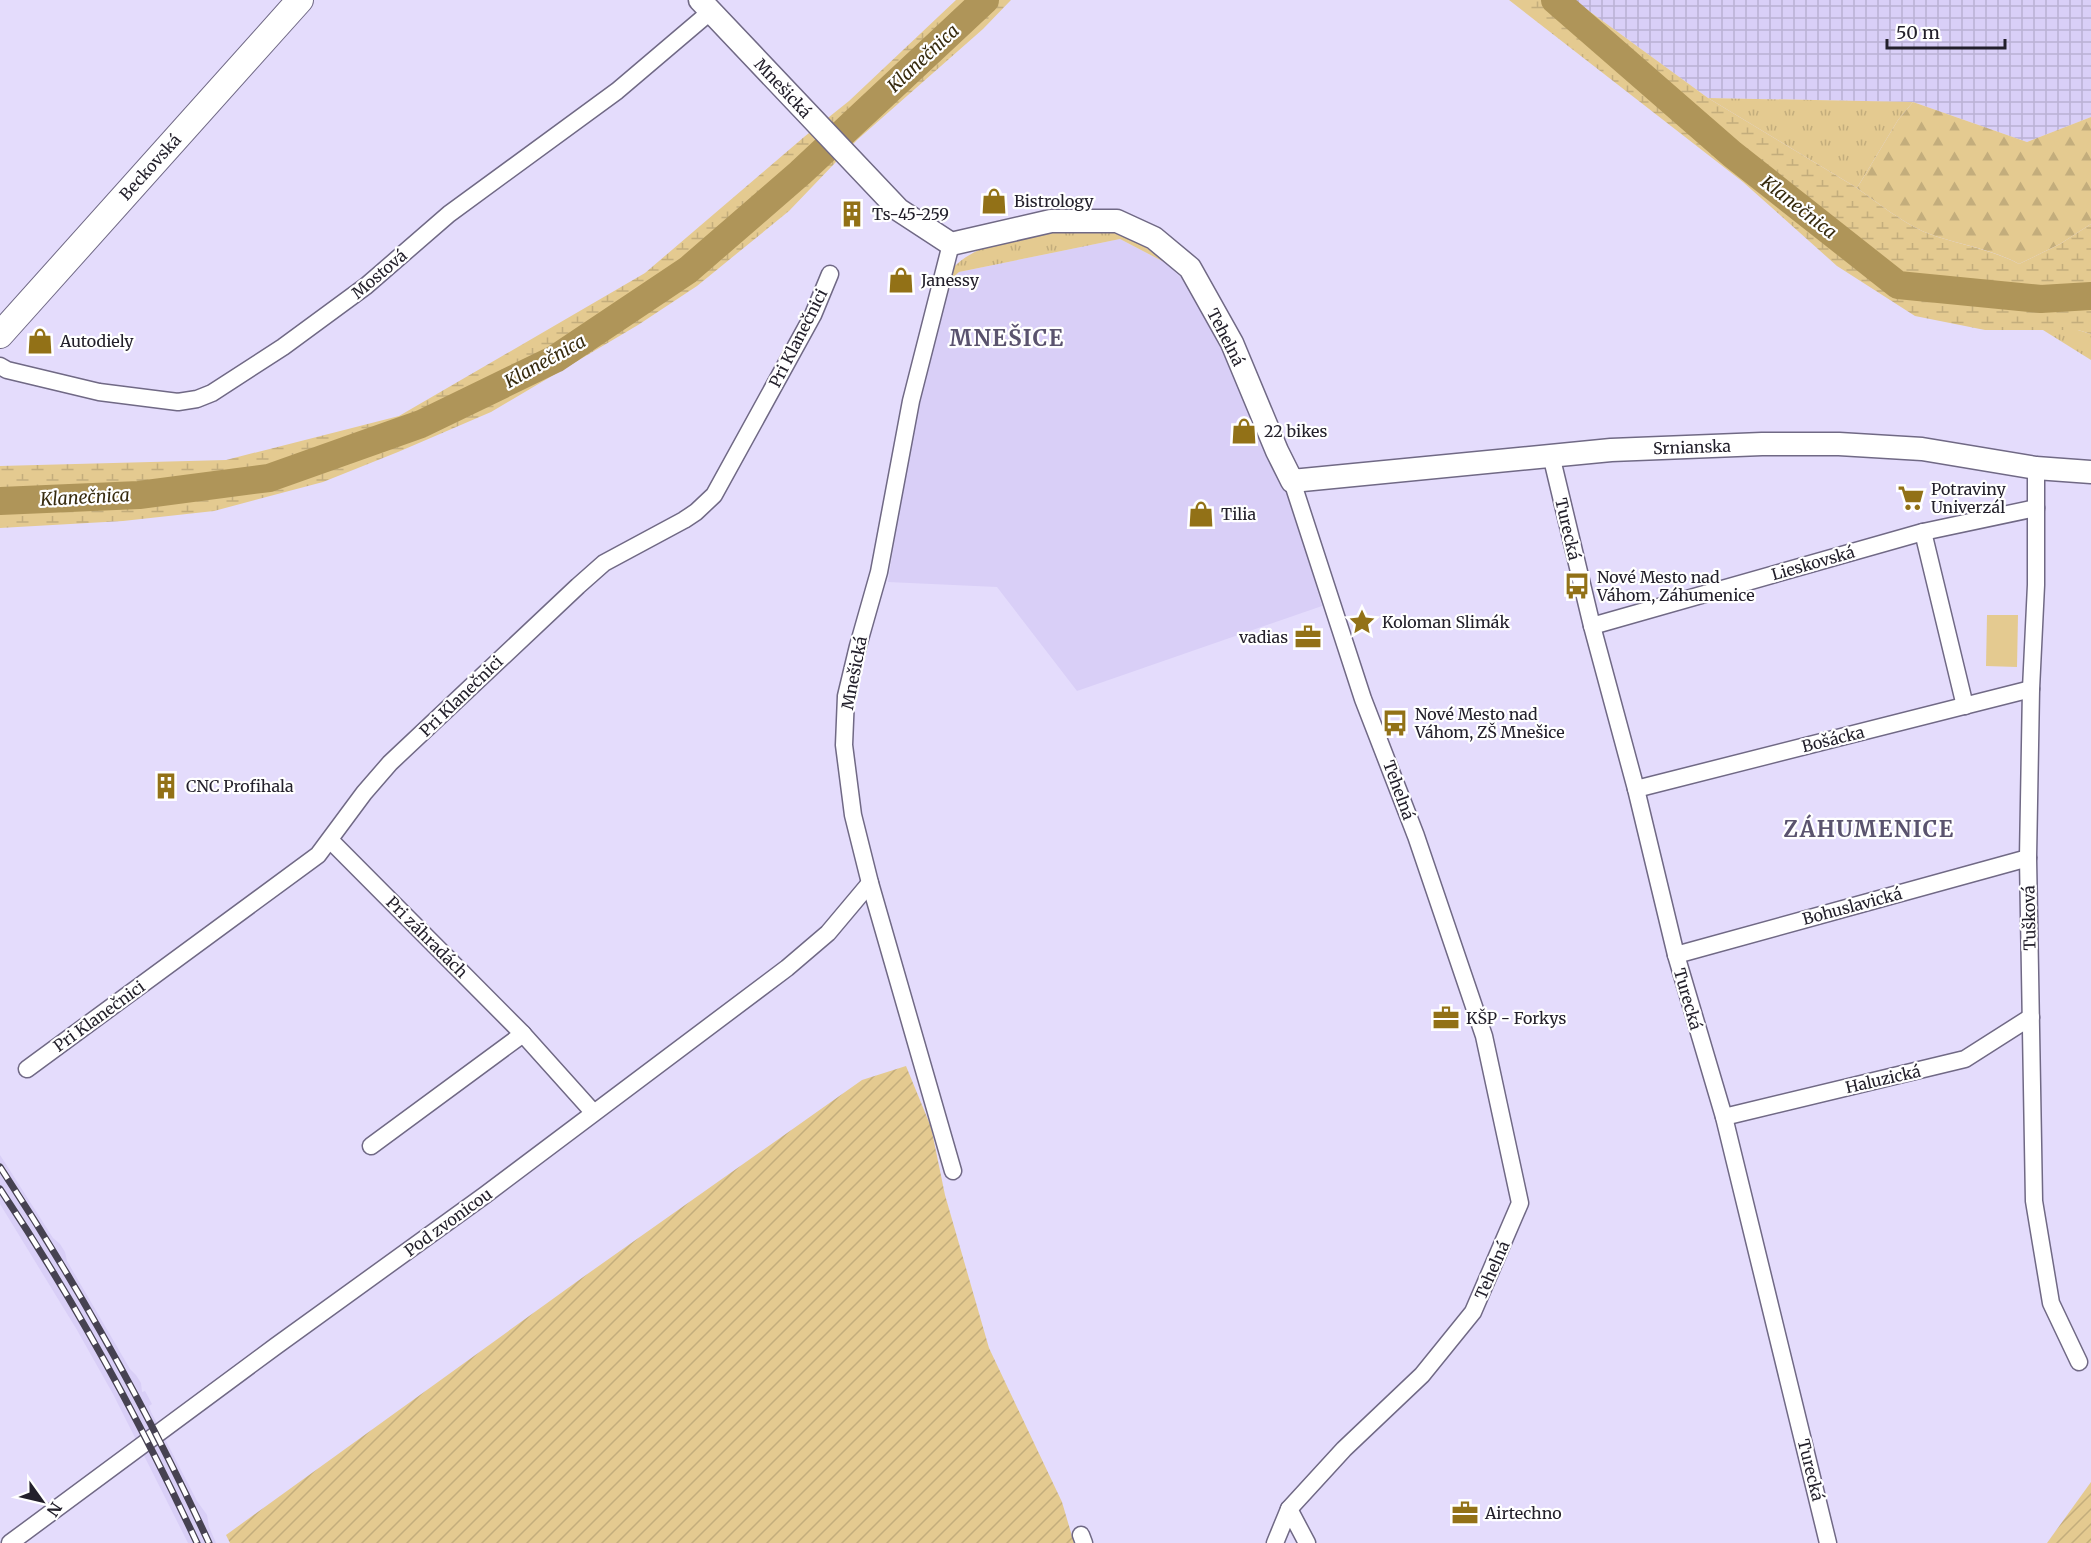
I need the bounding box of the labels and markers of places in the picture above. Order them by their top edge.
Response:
shop icon: Bistrology [979,186,1009,216]
place label: Bistrology [1014,191,1094,211]
building icon: Ts-45-259 [837,199,867,229]
place label: Ts-45-259 [872,204,949,224]
shop icon: Janessy [886,265,916,295]
place label: Janessy [920,270,980,290]
shop icon: Autodiely [25,326,55,356]
place label: Autodiely [59,331,134,351]
shop icon: 22 bikes [1229,416,1259,446]
place label: 22 bikes [1264,421,1327,441]
place label: Potraviny Univerzál [1931,479,2007,517]
supermarket icon: Potraviny Univerzál [1896,483,1926,513]
shop icon: Tilia [1186,499,1216,529]
place label: Tilia [1221,504,1256,524]
place label: Nové Mesto nad Váhom, Záhumenice [1596,567,1755,605]
bus stop icon: Nové Mesto nad Váhom, Záhumenice [1562,571,1592,601]
place icon: Koloman Slimák [1347,607,1377,637]
place label: Koloman Slimák [1382,612,1510,632]
office icon: vadias [1293,622,1323,652]
place label: vadias [1238,627,1288,647]
place label: Nové Mesto nad Váhom, ZŠ Mnešice [1414,704,1565,742]
bus stop icon: Nové Mesto nad Váhom, ZŠ Mnešice [1380,708,1410,738]
building icon: CNC Profihala [151,771,181,801]
place label: CNC Profihala [186,776,294,796]
office icon: KŠP - Forkys [1431,1003,1461,1033]
place label: KŠP - Forkys [1466,1008,1566,1028]
office icon: Airtechno [1450,1498,1480,1528]
place label: Airtechno [1484,1503,1562,1523]

